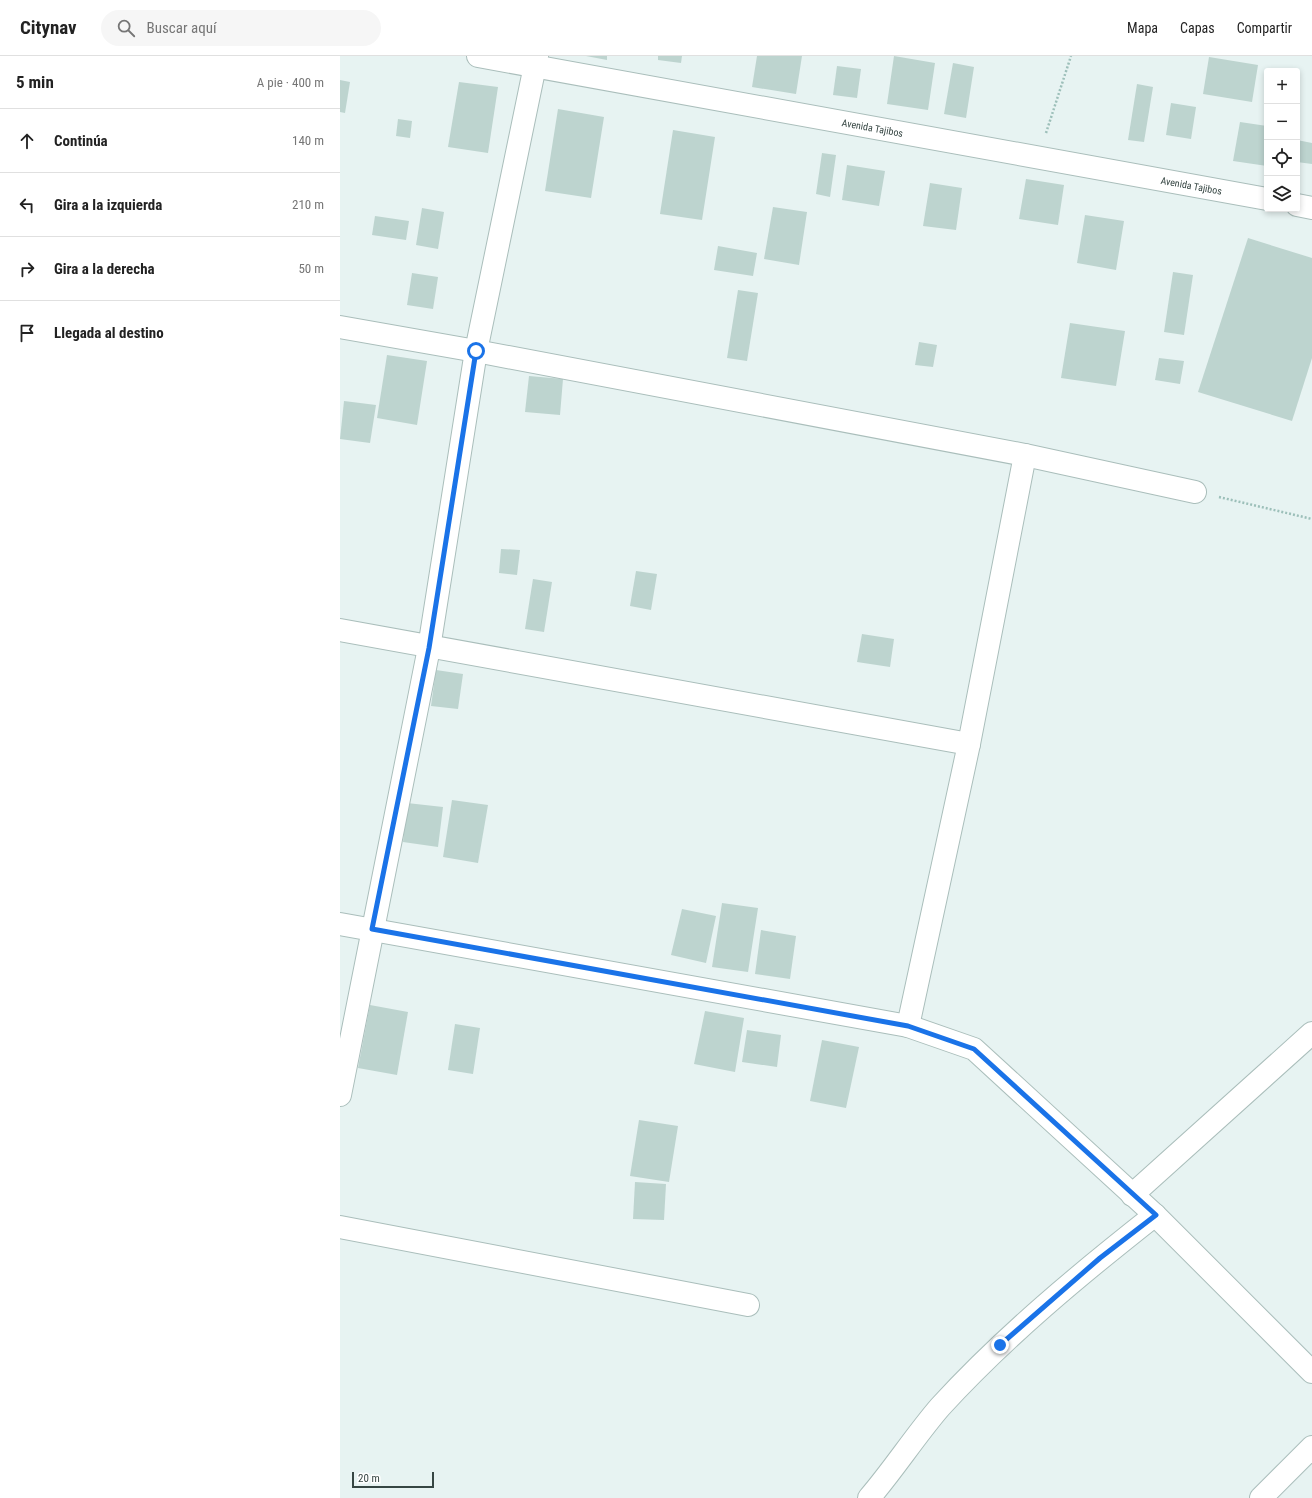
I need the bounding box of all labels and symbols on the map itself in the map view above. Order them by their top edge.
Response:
street label: Avenida Tajibos [841,117,904,139]
street label: Avenida Tajibos [1160,175,1223,197]
route start [467,342,485,360]
route end [991,1336,1009,1354]
scale bar [352,1470,434,1489]

